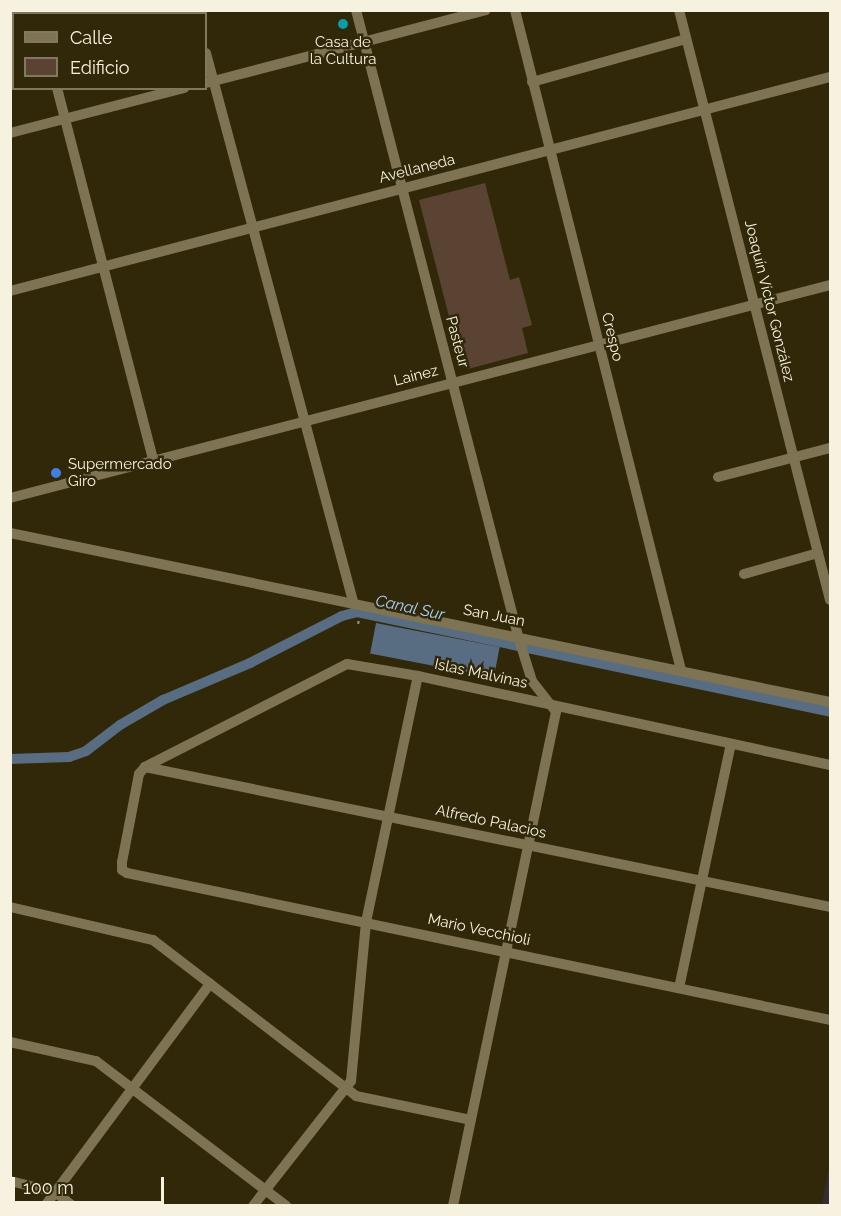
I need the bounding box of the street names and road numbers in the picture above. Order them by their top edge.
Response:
street label: Avellaneda [377,151,457,187]
street label: Joaquín Víctor González [740,218,798,384]
street label: Crespo [597,311,627,363]
street label: Pasteur [442,314,472,370]
street label: Lainez [392,362,440,390]
street label: San Juan [461,601,527,631]
street label: Islas Malvinas [433,655,529,693]
street label: Alfredo Palacios [434,802,548,842]
street label: Mario Vecchioli [426,910,532,950]

